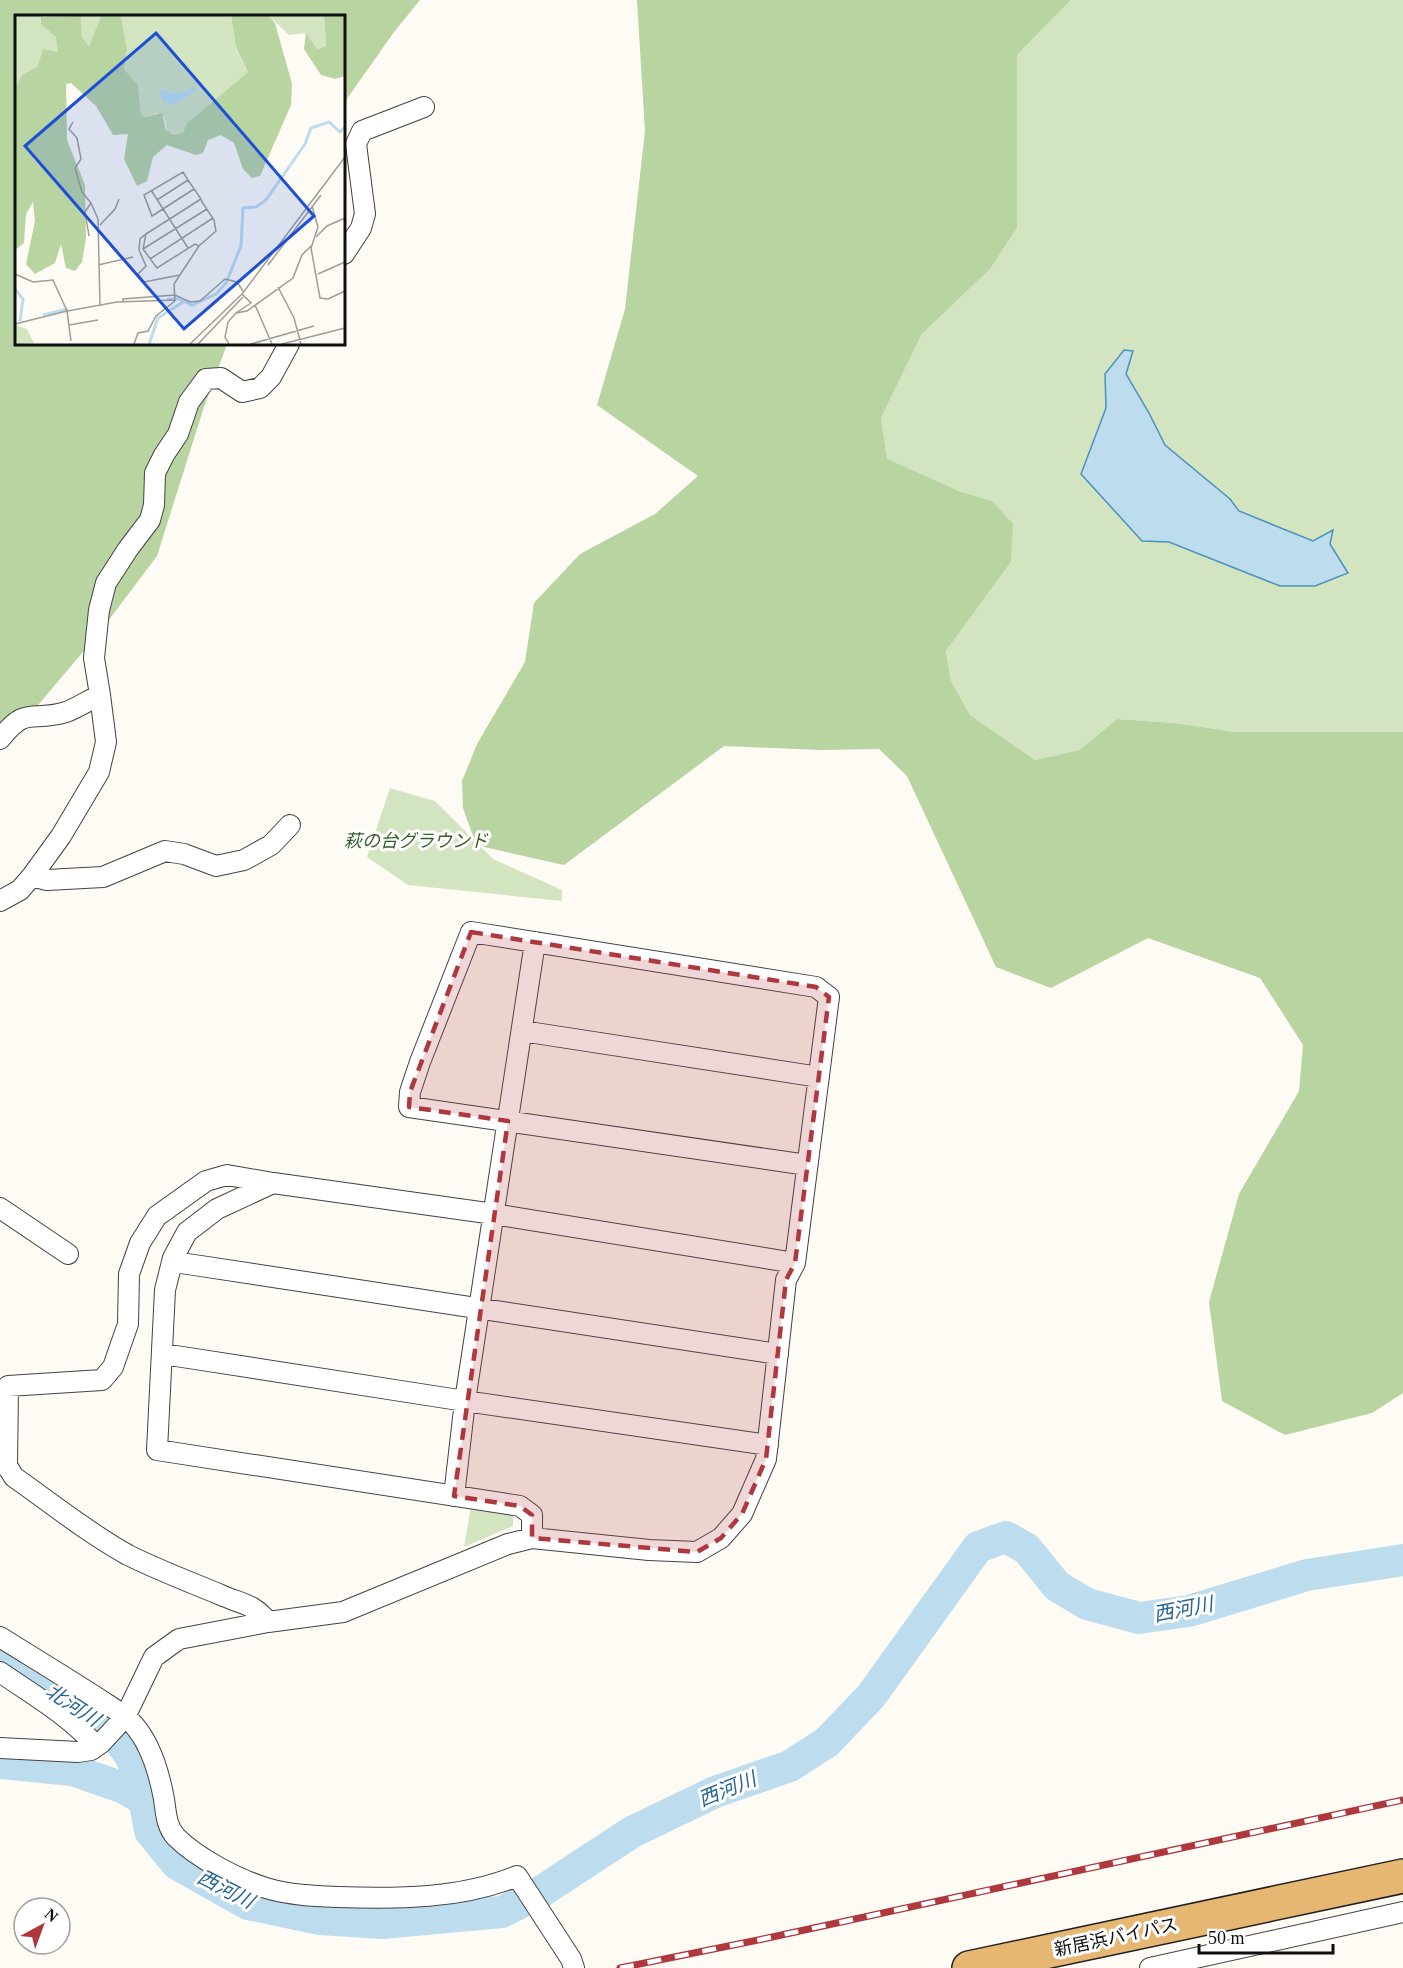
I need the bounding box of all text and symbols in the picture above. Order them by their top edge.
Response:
inset map [15,15,345,345]
park label: 萩の台グラウンド [344,831,489,851]
water label: 西河川 [1151,1592,1217,1626]
water label: 北河川 [42,1679,106,1732]
water label: 西河川 [695,1767,761,1810]
water label: 西河川 [194,1866,260,1913]
north arrow [12,1896,72,1956]
text: N [42,1905,62,1926]
street label: 新居浜バイパス [1052,1914,1180,1960]
scale bar [1199,1917,1332,1955]
text: 50 m [1208,1928,1245,1948]

